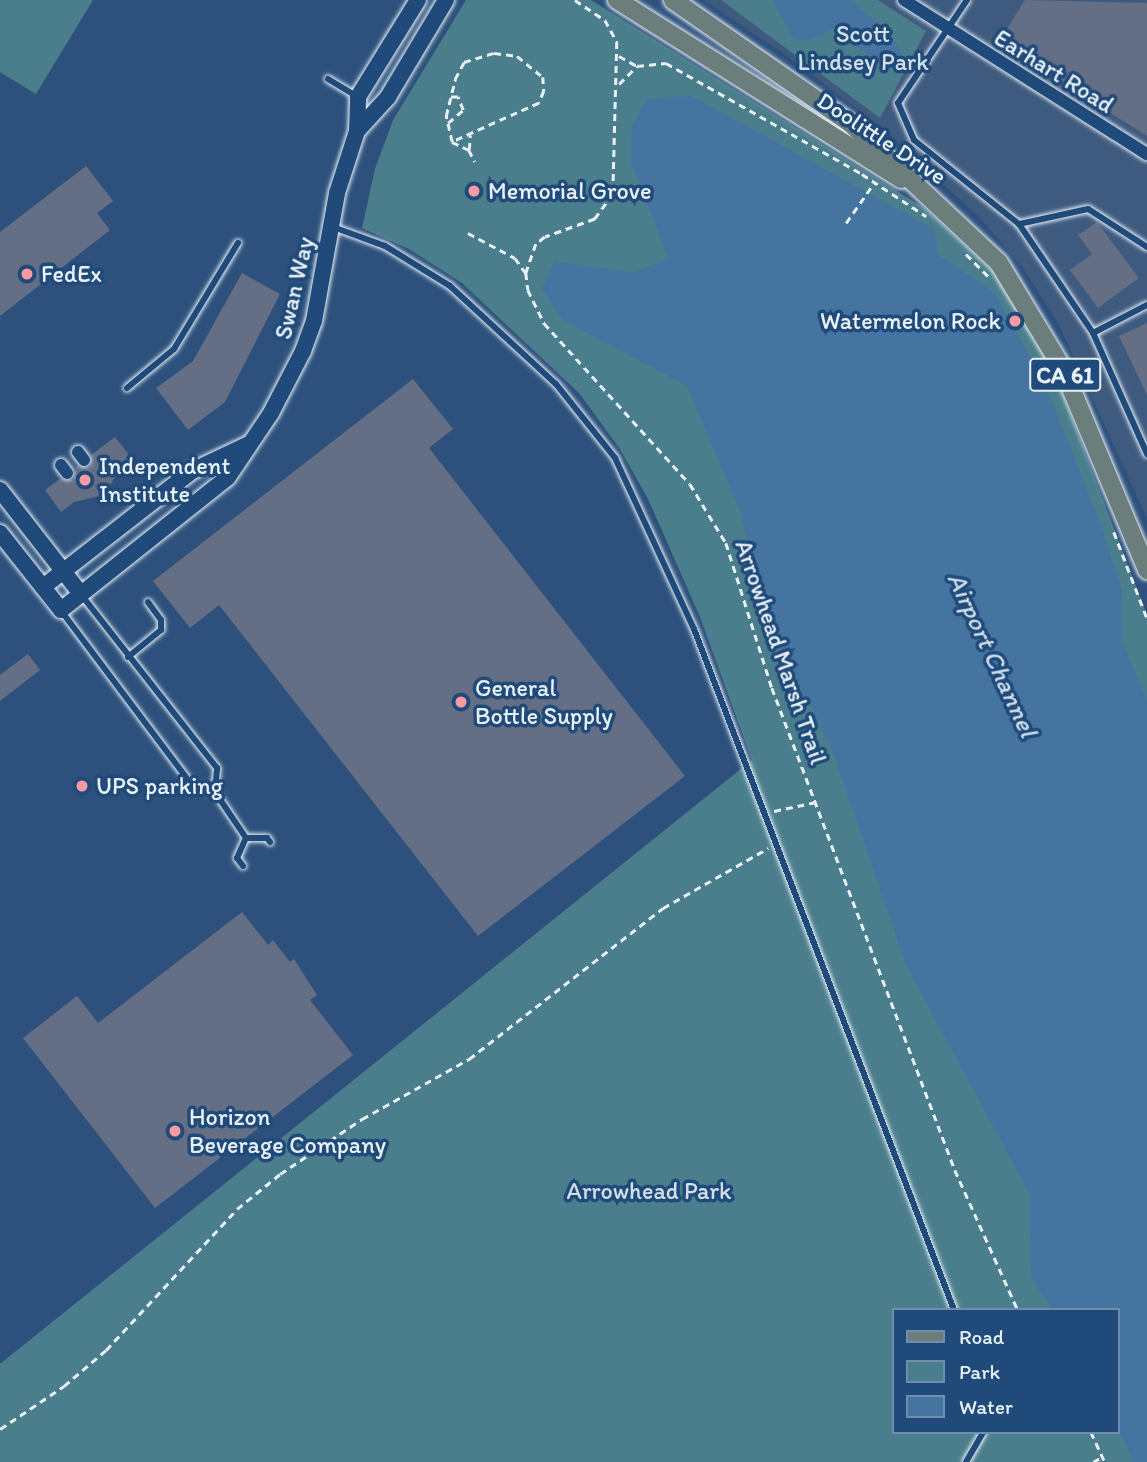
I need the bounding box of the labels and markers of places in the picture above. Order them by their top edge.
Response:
place label: Memorial Grove [488,177,651,205]
marker: Memorial Grove [466,183,482,199]
place label: FedEx [41,260,102,288]
marker: FedEx [19,266,35,282]
place label: Watermelon Rock [820,307,1001,335]
marker: Watermelon Rock [1007,313,1023,329]
place label: Independent Institute [99,452,230,508]
marker: Independent Institute [77,472,93,488]
place label: General Bottle Supply [475,674,613,730]
marker: General Bottle Supply [453,694,469,710]
place label: UPS parking [96,772,223,800]
marker: UPS parking [74,778,90,794]
place label: Horizon Beverage Company [189,1103,386,1159]
marker: Horizon Beverage Company [167,1123,183,1139]

